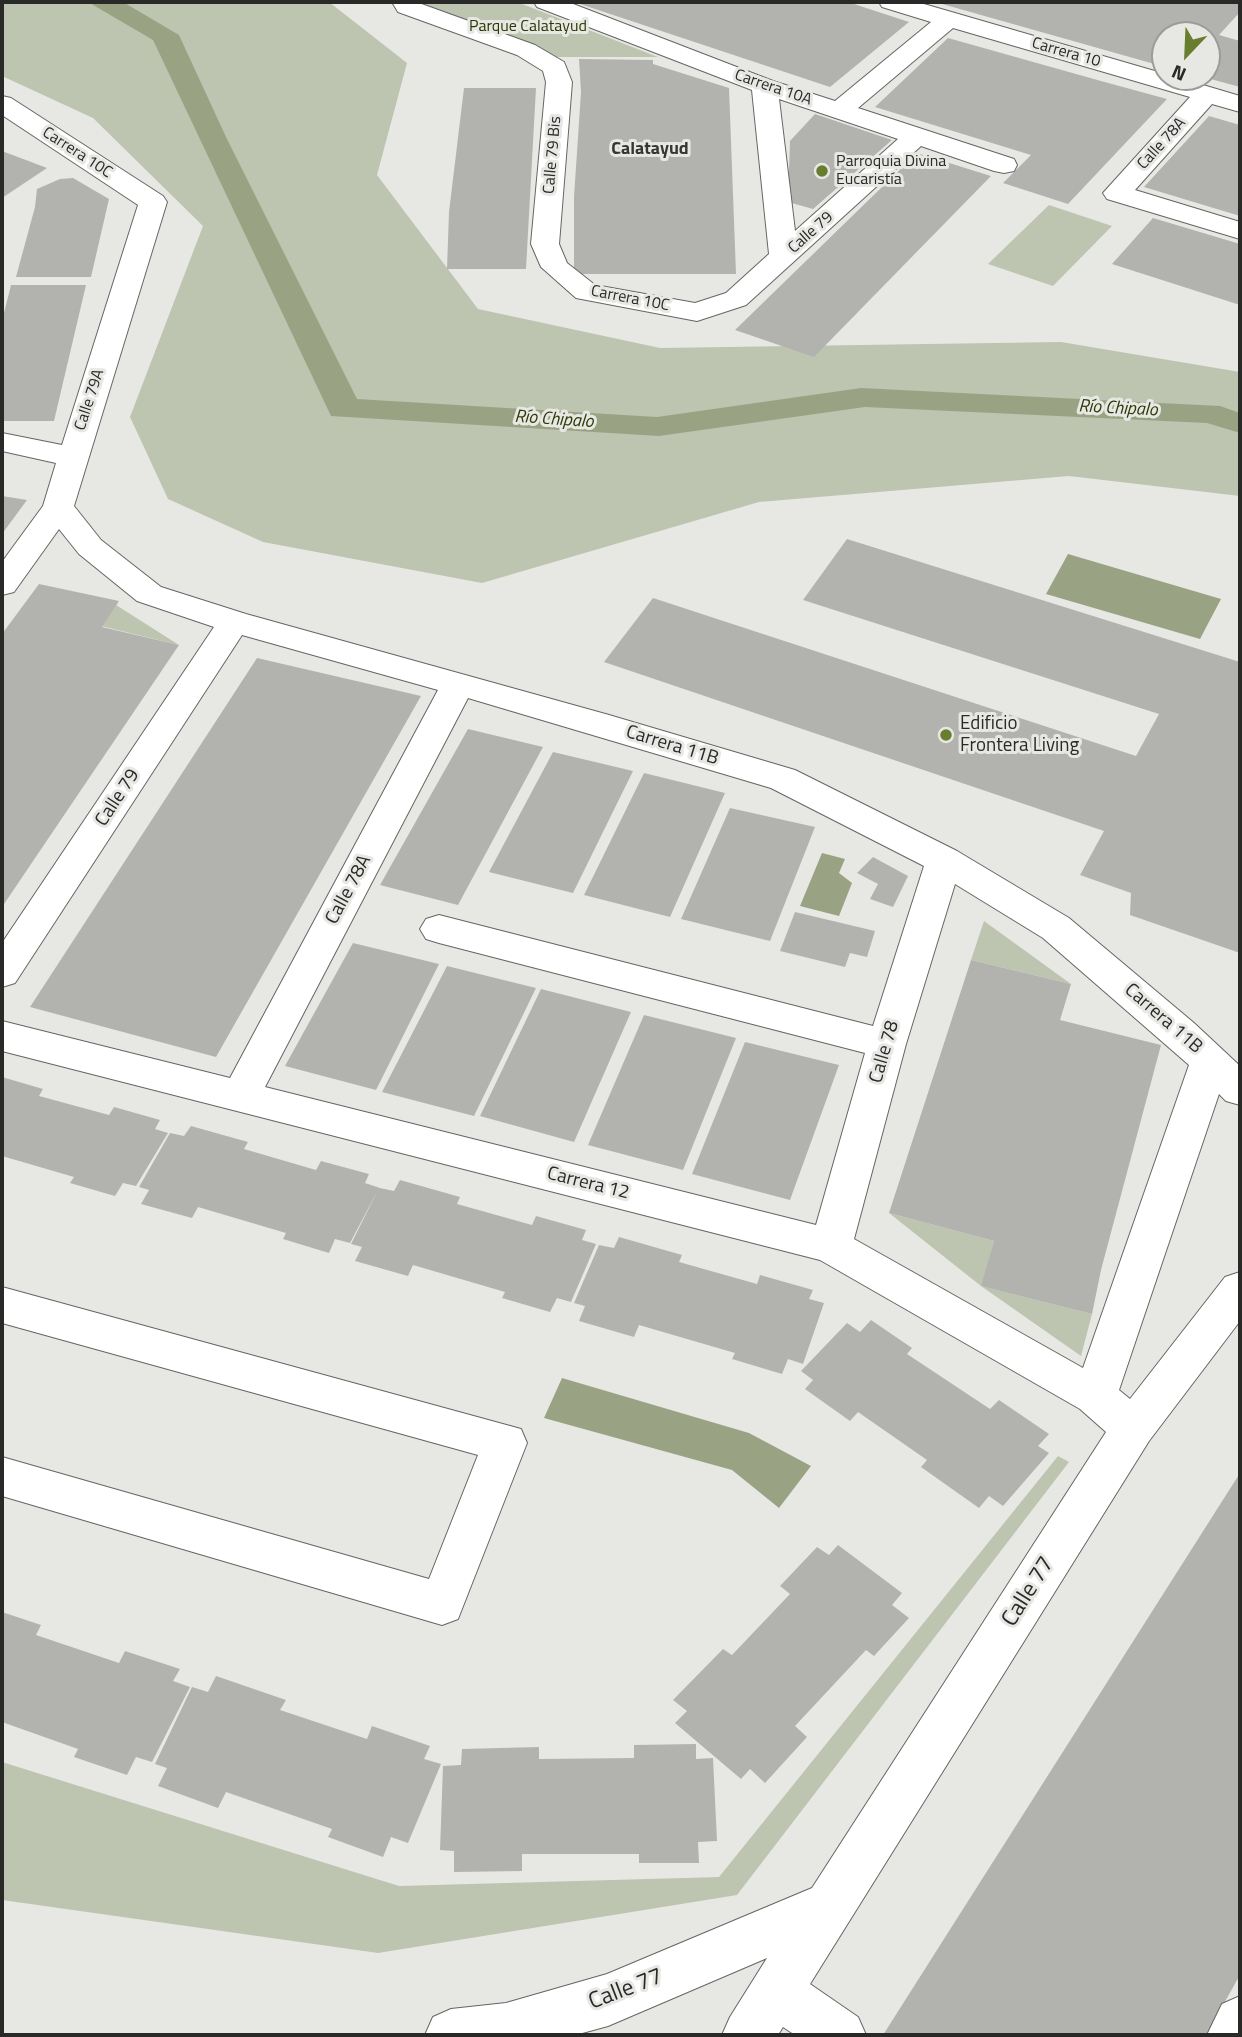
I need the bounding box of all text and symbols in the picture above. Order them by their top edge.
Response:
park label: Parque Calatayud [469,17,587,37]
north arrow [1151,21,1221,91]
street label: Carrera 10 [1029,34,1103,72]
text: N [1167,58,1190,90]
street label: Carrera 10A [732,66,814,110]
street label: Calle 78A [1134,114,1190,174]
street label: Calle 79 Bis [540,115,566,195]
street label: Carrera 10C [38,123,116,183]
district label: Calatayud [611,139,689,161]
place label: Parroquia Divina Eucaristía [836,152,946,190]
marker: Parroquia Divina Eucaristía [814,163,830,179]
street label: Calle 79 [785,208,837,258]
street label: Carrera 10C [589,282,671,316]
street label: Calle 79A [71,367,109,433]
water label: Río Chipalo [1078,396,1158,422]
water label: Río Chipalo [514,406,594,434]
place label: Edificio Frontera Living [960,713,1079,757]
street label: Carrera 11B [623,721,721,771]
marker: Edificio Frontera Living [938,727,954,743]
street label: Calle 79 [91,765,145,831]
street label: Calle 78A [321,852,377,928]
street label: Carrera 11B [1119,979,1207,1059]
street label: Calle 78 [865,1018,905,1086]
street label: Carrera 12 [545,1163,631,1205]
street label: Calle 77 [997,1552,1061,1632]
street label: Calle 77 [585,1963,667,2017]

